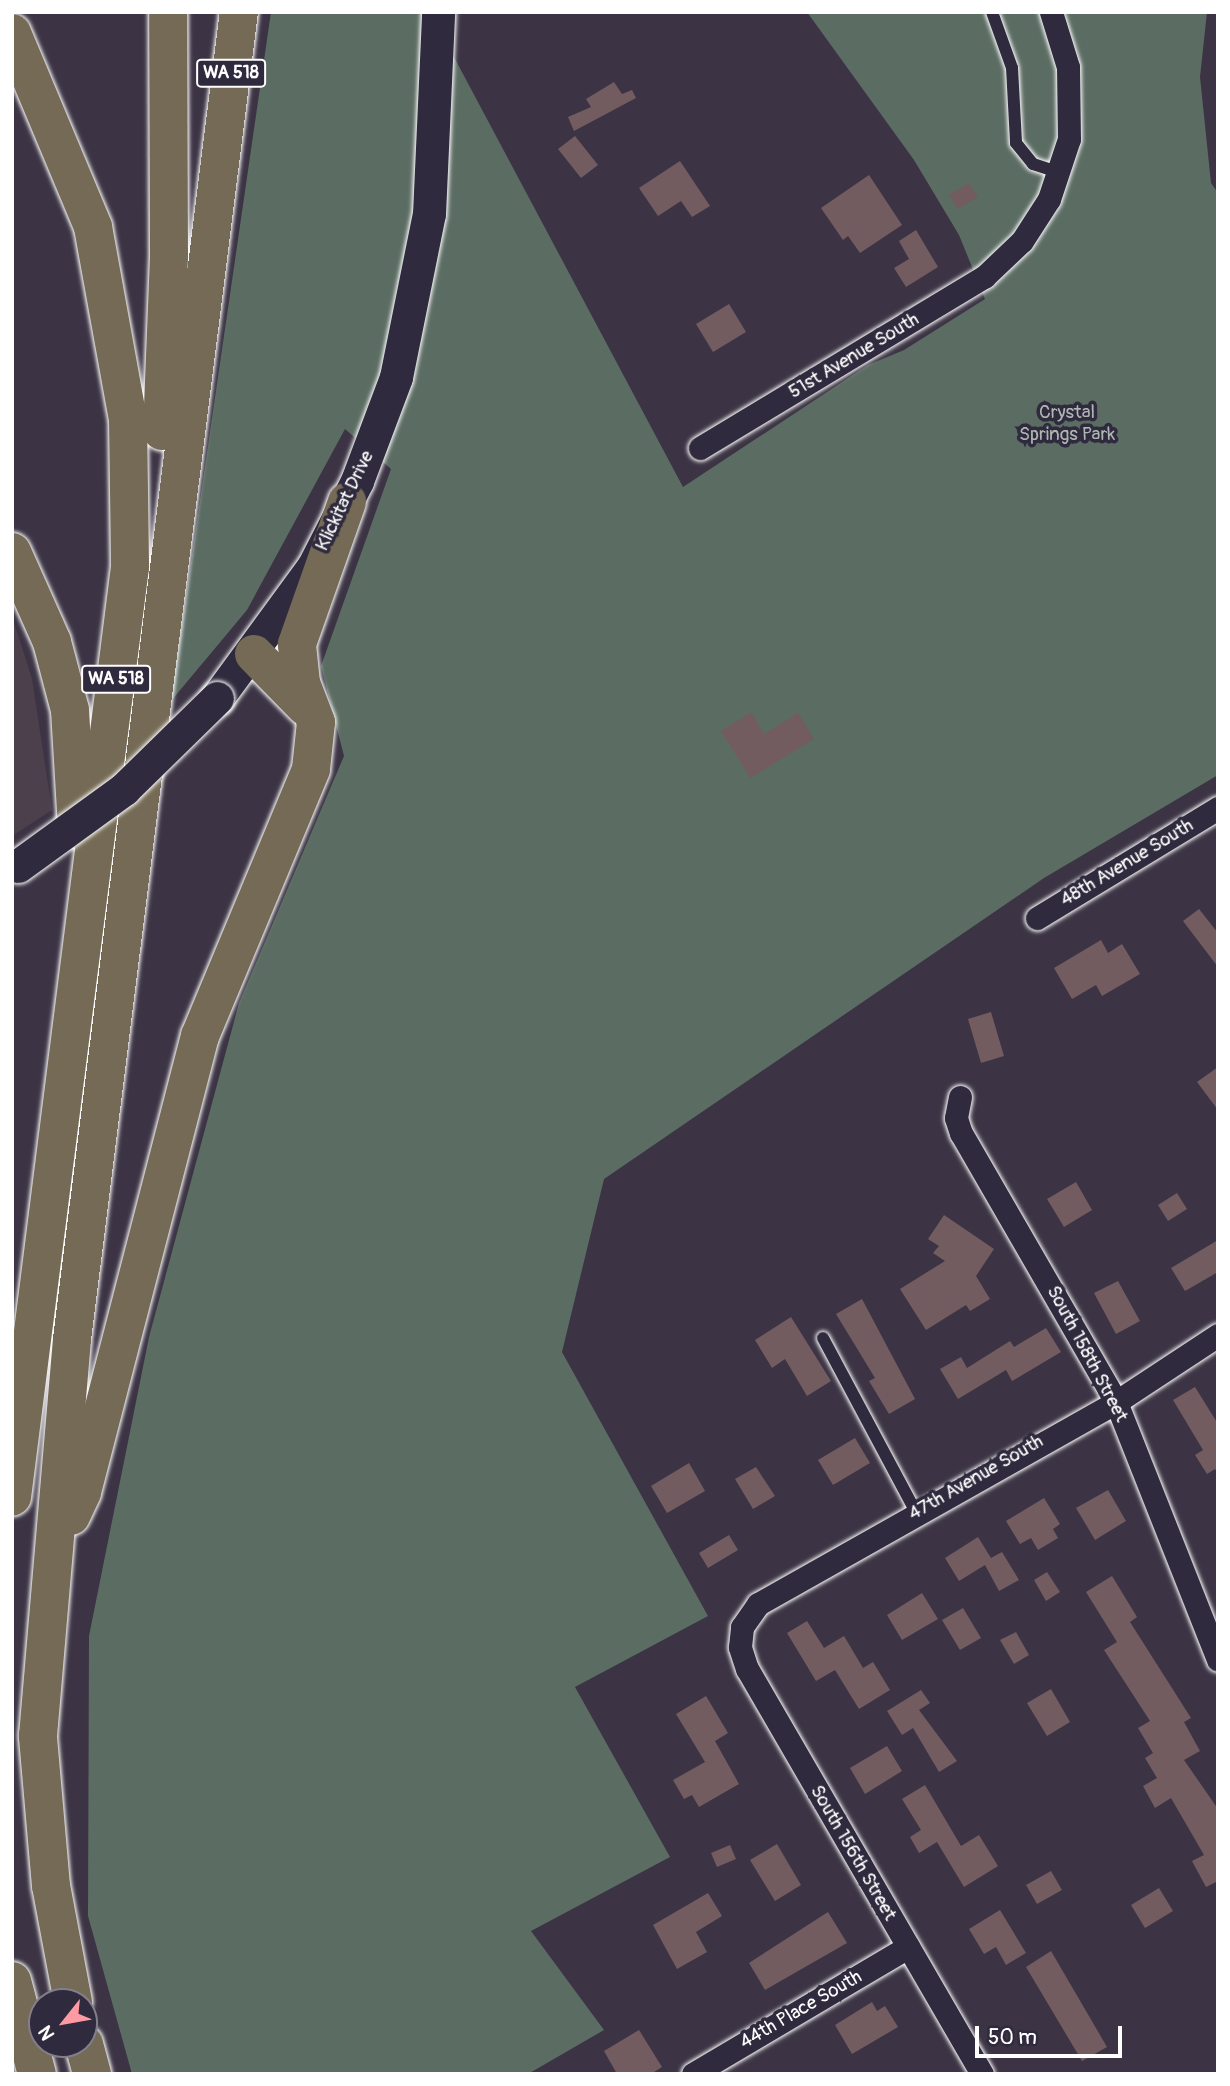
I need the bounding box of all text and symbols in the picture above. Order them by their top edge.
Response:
road number: WA 518 [196,58,266,88]
street label: 51st Avenue South [785,308,923,404]
park label: Crystal Springs Park [1019,402,1115,446]
street label: Klickitat Drive [311,447,379,555]
road number: WA 518 [81,664,151,694]
street label: 48th Avenue South [1056,814,1198,912]
street label: South 158th Street [1041,1282,1133,1426]
street label: 47th Avenue South [905,1430,1047,1526]
street label: South 156th Street [805,1781,901,1925]
street label: 44th Place South [736,1966,866,2054]
north arrow [28,1988,98,2058]
scale bar [978,2012,1125,2056]
text: N [33,2021,60,2044]
text: 50 m [988,2024,1037,2051]

